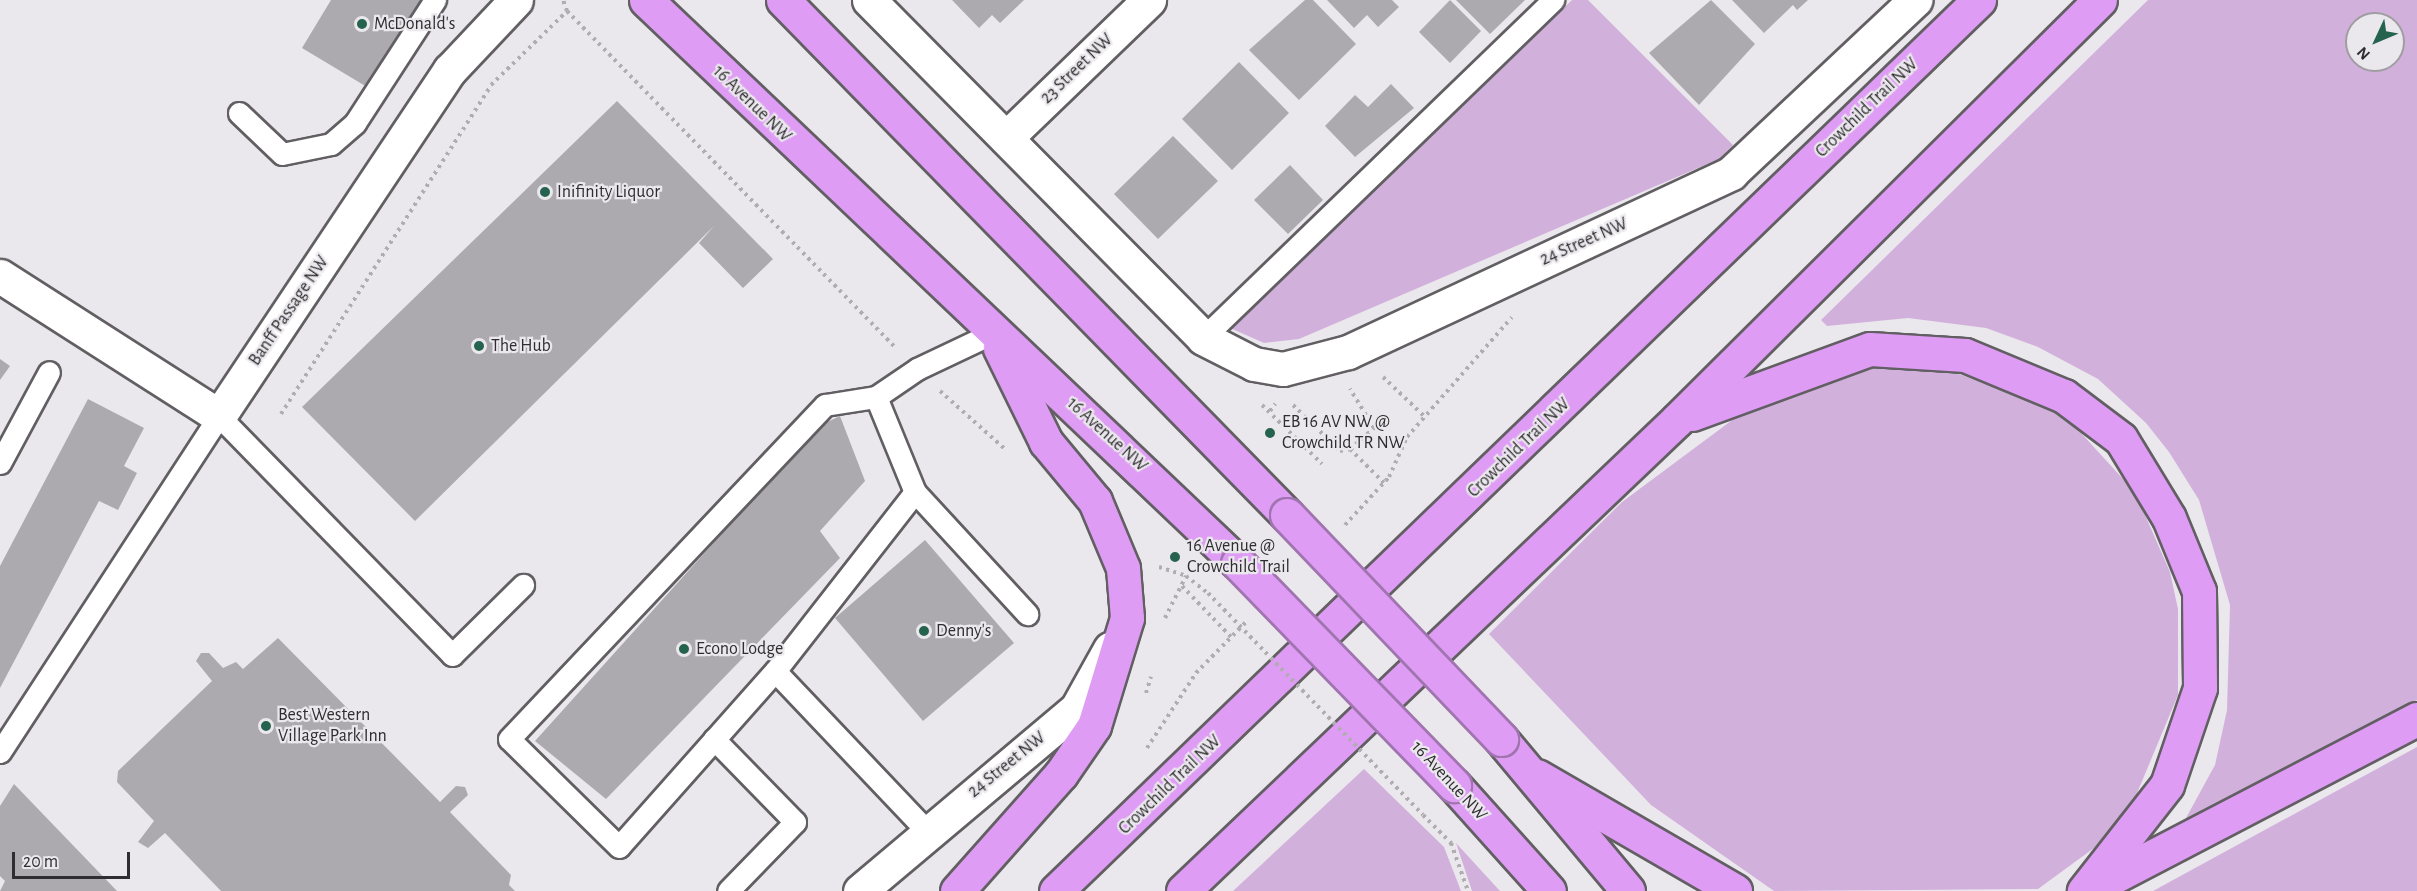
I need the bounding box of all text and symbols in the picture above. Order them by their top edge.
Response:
north arrow [2345,12,2405,72]
place label: McDonald's [374,13,456,35]
marker: McDonald's [355,17,369,31]
street label: 23 Street NW [1036,29,1118,109]
text: N [2354,44,2373,63]
street label: Crowchild Trail NW [1811,54,1923,162]
street label: 16 Avenue NW [708,61,796,147]
place label: Inifinity Liquor [557,181,660,203]
marker: Inifinity Liquor [538,185,552,199]
street label: 24 Street NW [1537,213,1631,271]
street label: Banff Passage NW [244,252,334,370]
place label: The Hub [491,335,551,357]
marker: The Hub [472,339,486,353]
street label: 16 Avenue NW [1062,393,1152,477]
street label: Crowchild Trail NW [1463,394,1575,502]
place label: EB 16 AV NW @ Crowchild TR NW [1282,412,1404,454]
marker: EB 16 AV NW @ Crowchild TR NW [1263,426,1277,440]
place label: 16 Avenue @ Crowchild Trail [1187,536,1290,578]
marker: 16 Avenue @ Crowchild Trail [1168,550,1182,564]
place label: Denny's [936,620,991,642]
marker: Denny's [917,624,931,638]
place label: Econo Lodge [696,638,783,660]
marker: Econo Lodge [677,642,691,656]
place label: Best Western Village Park Inn [278,705,387,748]
marker: Best Western Village Park Inn [259,719,273,733]
street label: 24 Street NW [964,727,1050,803]
street label: Crowchild Trail NW [1114,731,1226,839]
street label: 16 Avenue NW [1407,737,1491,825]
scale bar [15,840,134,878]
text: 20 m [23,853,58,871]

